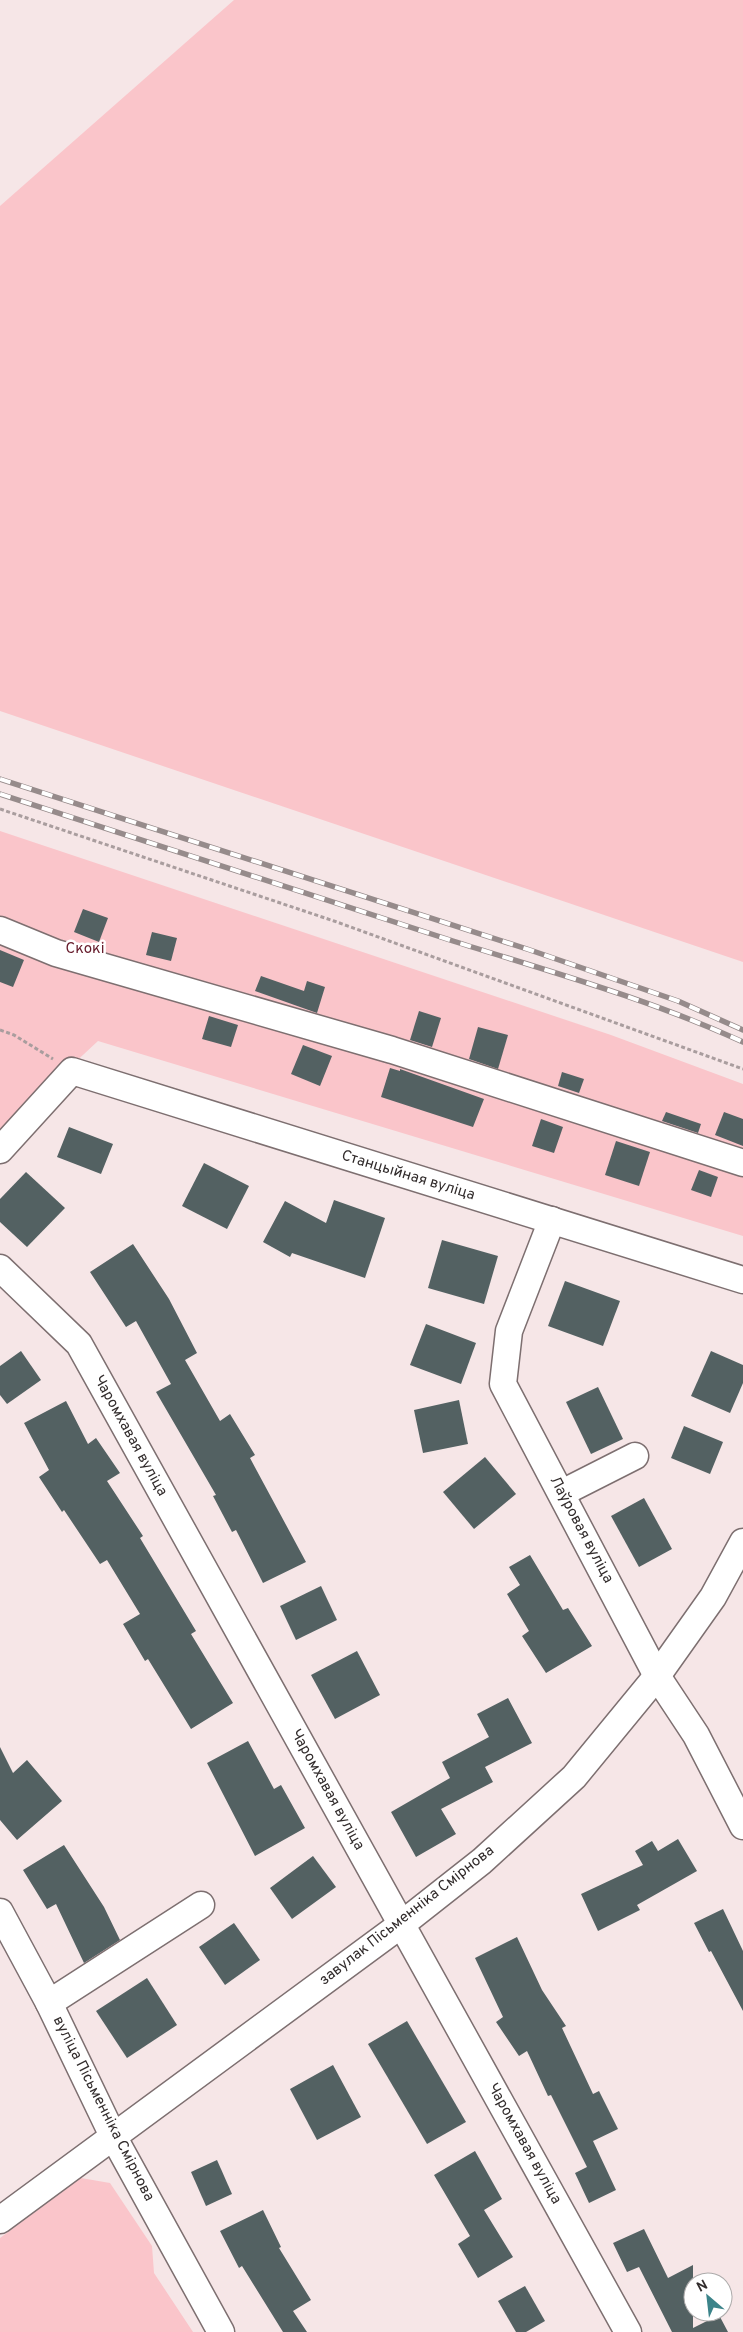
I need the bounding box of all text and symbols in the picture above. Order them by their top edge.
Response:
park label: Скокі [66,940,104,959]
street label: Станцыйная вуліца [339,1147,477,1205]
street label: Чаромхавая вуліца [89,1372,171,1500]
street label: Лаўровая вуліца [545,1473,617,1587]
street label: Чаромхавая вуліца [286,1726,368,1854]
street label: завулак Пісьменніка Смірнова [316,1842,498,1990]
street label: вуліца Пісьменніка Смірнова [48,2013,158,2205]
street label: Чаромхавая вуліца [483,2080,565,2208]
north arrow [683,2272,733,2322]
text: N [694,2277,711,2297]

